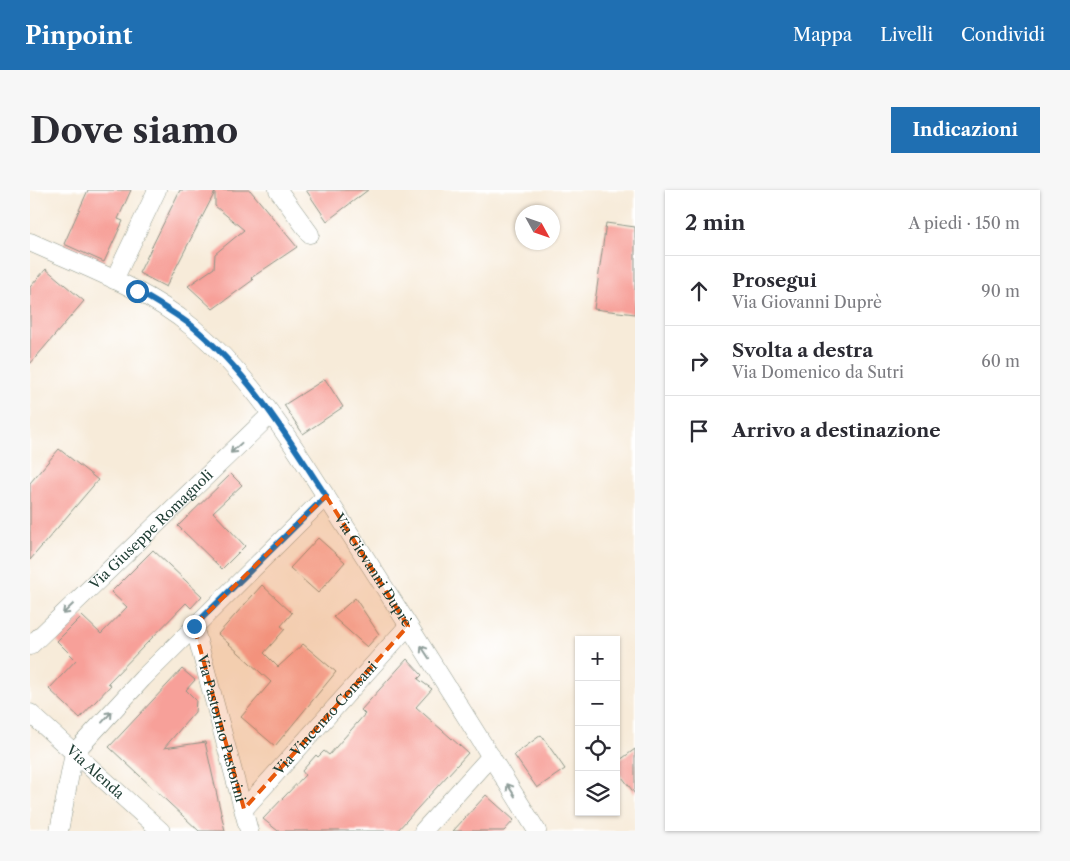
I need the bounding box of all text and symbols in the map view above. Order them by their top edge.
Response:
text: Pinpoint [25,21,132,50]
text: Mappa [793,24,852,46]
text: Livelli [880,24,933,46]
text: Condividi [961,24,1045,46]
button: Indicazioni [891,107,1040,153]
text: Dove siamo [30,109,238,152]
north arrow [515,205,560,250]
text: 2 min [685,210,745,235]
text: A piedi · 150 m [908,213,1020,233]
text: Prosegui [732,269,817,292]
icon: ahead [685,277,713,305]
route start [126,280,149,303]
text: 90 m [981,281,1020,301]
text: Via Giovanni Duprè [732,292,882,312]
text: Svolta a destra [732,339,873,362]
icon: right [685,347,713,375]
text: 60 m [981,351,1020,371]
text: Via Domenico da Sutri [732,362,904,382]
icon: arrive [685,417,713,445]
text: Arrivo a destinazione [732,419,941,442]
one-way arrow [230,442,242,454]
street label: Via Giuseppe Romagnoli [85,466,217,594]
street label: Via Giovanni Duprè [330,509,416,630]
one-way arrow [62,603,74,615]
route end [183,615,206,638]
map controls [575,636,620,816]
button: + [575,636,620,681]
one-way arrow [420,645,430,659]
street label: Via Pastorino Pastorini [193,652,250,804]
street label: Via Vincenzo Consani [269,658,381,779]
button: − [575,681,620,726]
one-way arrow [101,710,113,723]
button: locate [575,726,620,771]
street label: Via Alenda [62,740,129,803]
button: layers [575,771,620,816]
one-way arrow [506,783,516,797]

